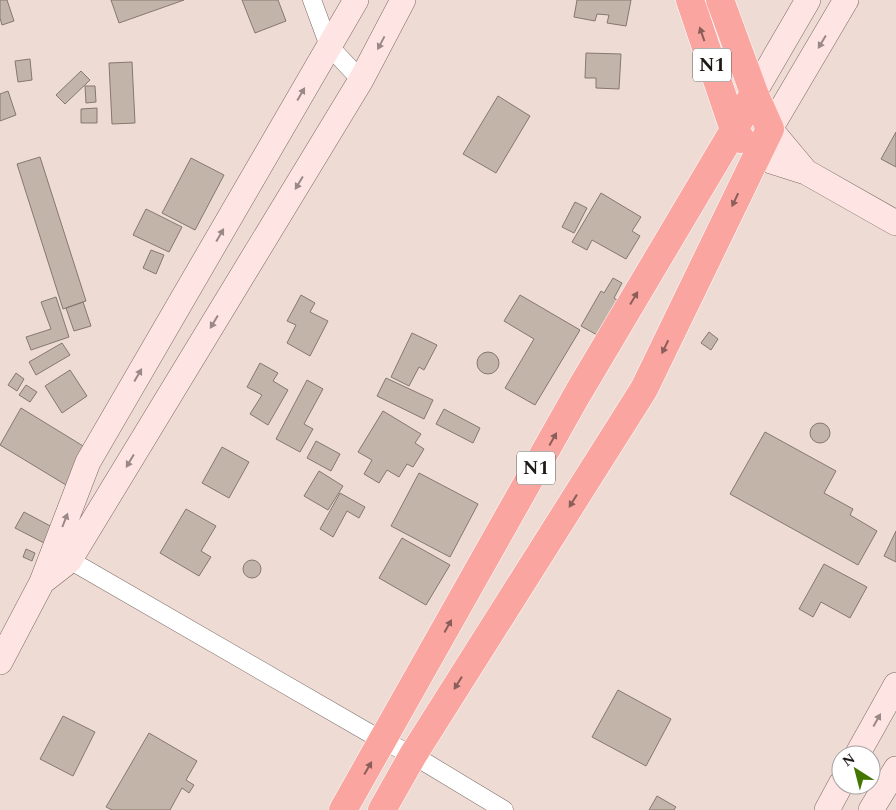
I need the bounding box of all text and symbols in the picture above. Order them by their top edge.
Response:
one-way arrow [697,26,705,41]
one-way arrow [817,35,826,48]
one-way arrow [377,36,385,50]
road number: N1 [693,48,731,82]
one-way arrow [297,88,306,101]
one-way arrow [294,177,303,190]
one-way arrow [730,193,738,207]
one-way arrow [215,228,224,241]
one-way arrow [630,292,639,305]
one-way arrow [210,316,219,329]
one-way arrow [660,340,668,354]
one-way arrow [134,369,143,382]
one-way arrow [548,432,557,445]
road number: N1 [517,452,555,484]
one-way arrow [125,455,135,468]
one-way arrow [568,495,578,508]
one-way arrow [61,512,69,527]
one-way arrow [443,620,452,633]
one-way arrow [453,676,463,690]
one-way arrow [872,713,881,727]
north arrow [831,745,881,795]
text: N [838,748,859,772]
one-way arrow [363,761,372,774]

